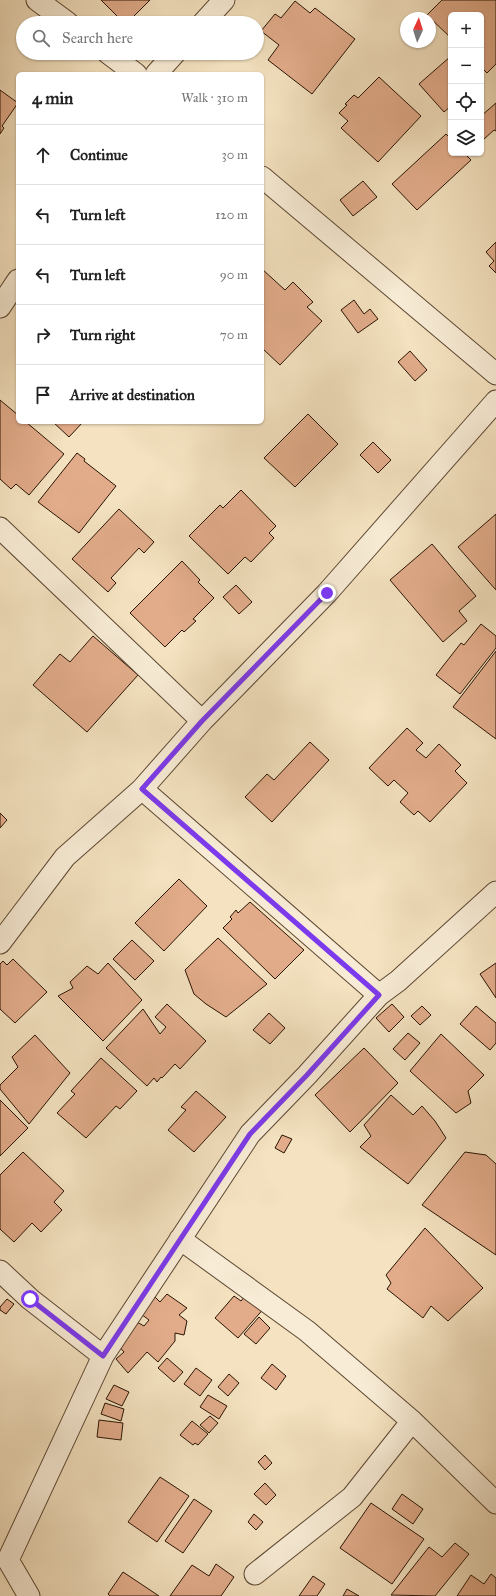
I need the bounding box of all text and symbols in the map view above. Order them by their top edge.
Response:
north arrow [400,12,436,48]
map controls [448,12,484,156]
button: + [448,12,484,48]
search box [16,16,264,60]
icon: search [30,27,52,49]
text: Search here [62,29,133,47]
button: − [448,48,484,84]
button: locate [448,84,484,120]
text: 4 min [32,88,73,109]
text: Walk · 310 m [181,90,248,106]
button: layers [448,120,484,156]
icon: ahead [32,144,54,166]
text: Continue [70,146,128,164]
text: 30 m [222,147,248,163]
icon: left [32,204,54,226]
text: Turn left [70,206,126,224]
text: 120 m [215,207,248,223]
icon: left [32,264,54,286]
text: Turn left [70,266,126,284]
text: 90 m [220,267,248,283]
icon: right [32,324,54,346]
text: Turn right [70,326,135,344]
text: 70 m [220,327,248,343]
icon: arrive [32,384,54,406]
text: Arrive at destination [70,386,195,404]
route end [318,584,336,602]
route start [21,1290,39,1308]

